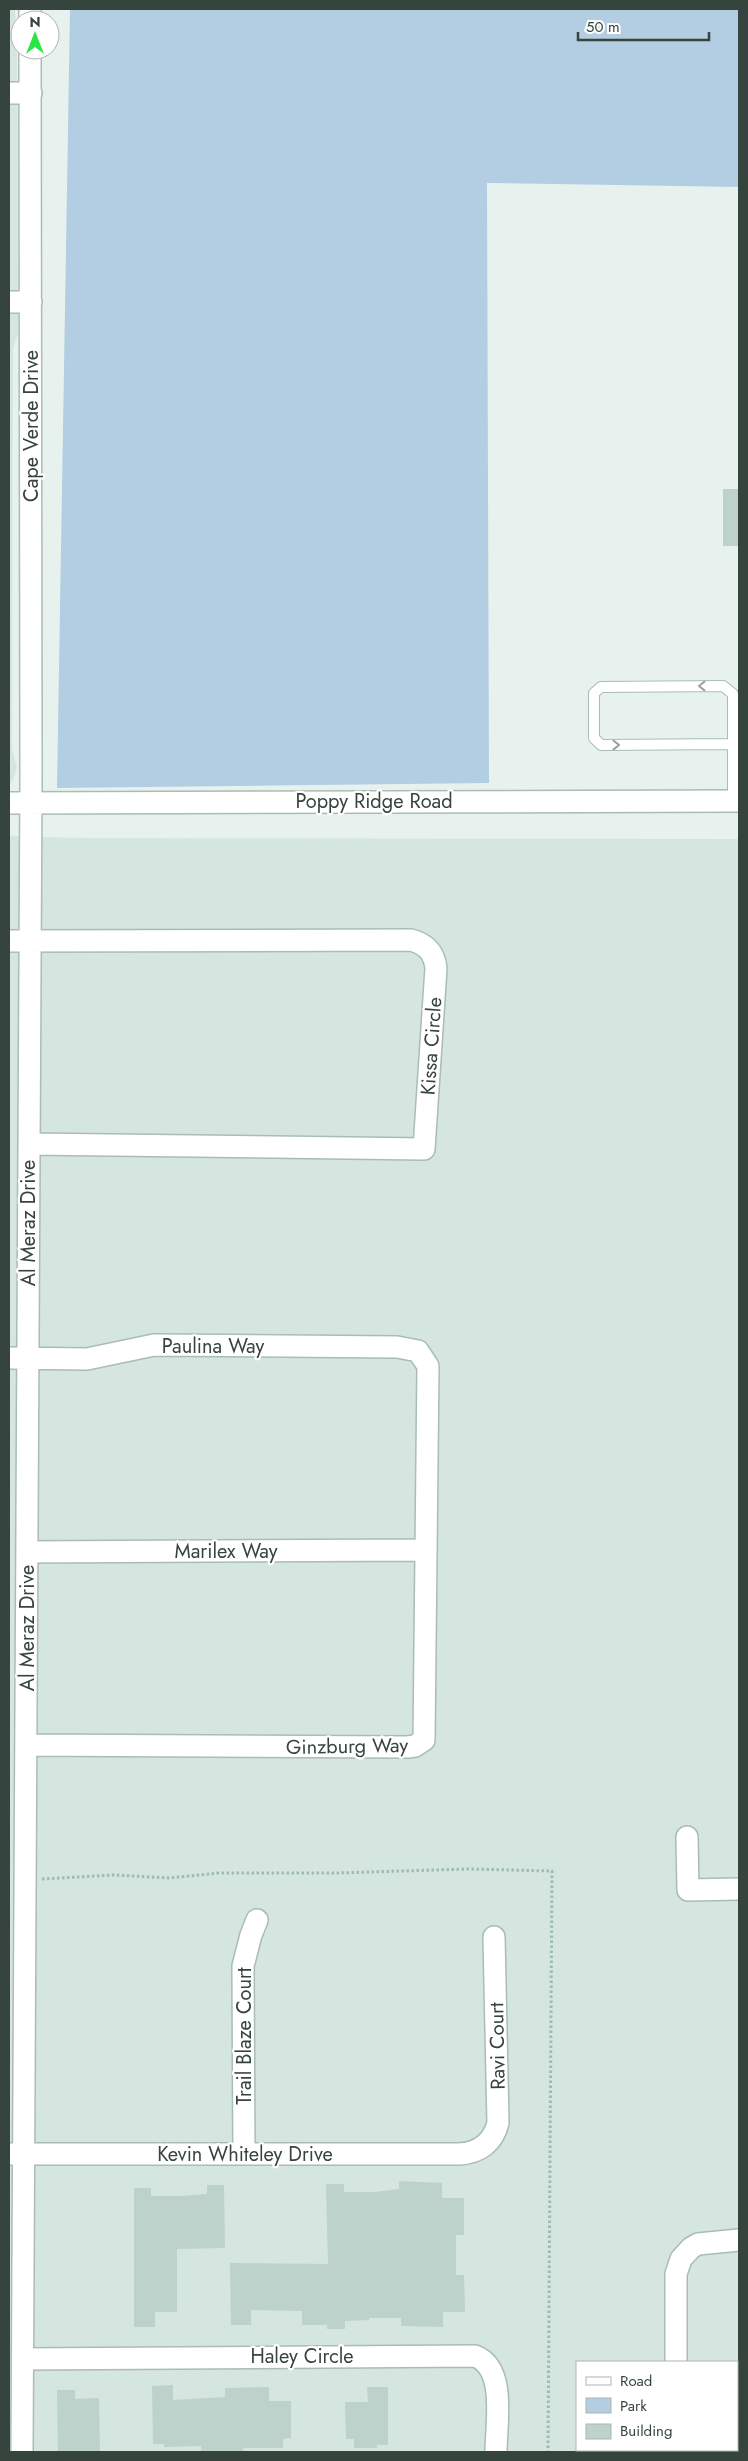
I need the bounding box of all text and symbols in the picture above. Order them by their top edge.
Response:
north arrow [10,10,60,60]
scale bar [578,10,709,42]
text: N [29,12,41,32]
text: 50 m [586,16,620,38]
street label: Cape Verde Drive [17,350,46,502]
one-way arrow [698,681,706,691]
one-way arrow [612,740,620,750]
street label: Poppy Ridge Road [295,787,453,816]
street label: Kissa Circle [414,996,449,1096]
street label: Al Meraz Drive [14,1160,43,1286]
street label: Paulina Way [162,1332,264,1361]
street label: Marilex Way [175,1537,278,1566]
street label: Al Meraz Drive [13,1565,42,1691]
street label: Ginzburg Way [286,1731,409,1762]
street label: Trail Blaze Court [230,1967,259,2105]
street label: Ravi Court [482,2002,513,2090]
street label: Kevin Whiteley Drive [157,2140,333,2169]
street label: Haley Circle [250,2342,354,2371]
legend [576,2361,738,2451]
text: Road [620,2370,652,2392]
text: Park [620,2395,647,2417]
text: Building [620,2420,672,2442]

